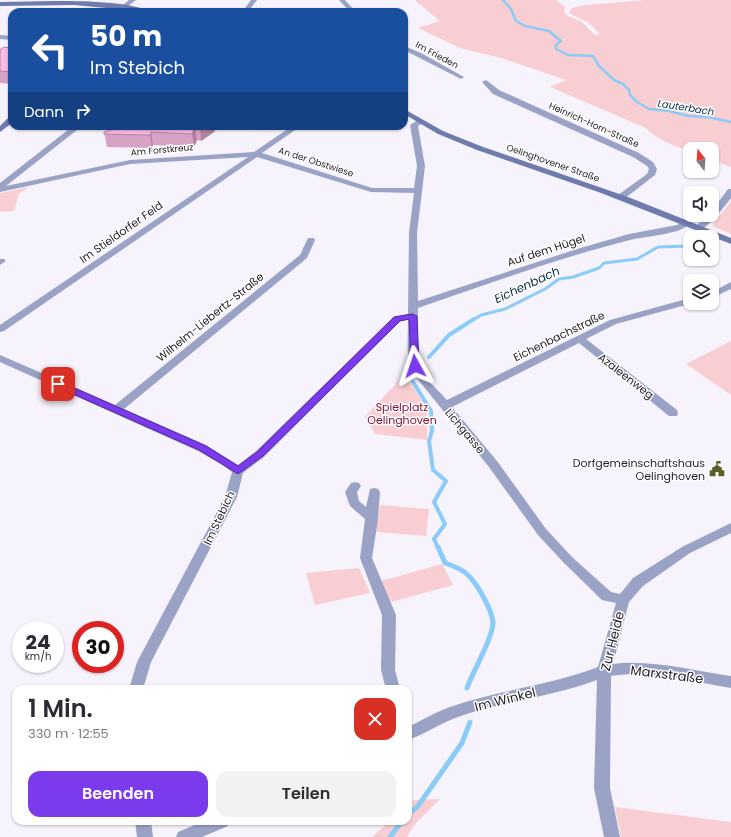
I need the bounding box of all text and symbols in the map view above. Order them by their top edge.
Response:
text: 50 m [90,17,162,56]
icon: left [24,24,76,76]
street label: Im Frieden [413,39,461,71]
text: Im Stebich [90,55,185,80]
water label: Lauterbach [657,96,715,119]
icon: right [72,100,94,122]
street label: Heinrich-Horn-Straße [547,100,641,150]
text: Dann [24,101,64,122]
street label: Am Forstkreuz [130,141,194,159]
street label: Oelinghovener Straße [505,141,602,185]
north arrow [683,142,719,178]
map controls [683,142,719,310]
street label: An der Obstwiese [277,144,355,180]
button: sound [683,186,719,222]
street label: Im Stieldorfer Feld [76,197,166,267]
street label: Auf dem Hügel [505,230,587,270]
button: search [683,230,719,266]
water label: Eichenbach [491,262,562,307]
street label: Wilhelm-Liebertz-Straße [153,268,267,365]
button: layers [683,274,719,310]
street label: Eichenbachstraße [510,307,608,365]
position arrow [394,345,436,387]
street label: Azaleenweg [595,349,657,403]
pin [41,367,75,401]
icon: arrive [47,373,69,395]
park label: Spielplatz Oelinghoven [367,399,437,428]
street label: Lichgasse [441,405,489,457]
place label: Dorfgemeinschaftshaus Oelinghoven [573,455,705,484]
public building icon: Dorfgemeinschaftshaus Oelinghoven [708,460,726,478]
street label: Im Stebich [199,488,239,548]
street label: Zur Heide [596,609,629,673]
speed limit sign: 30 [72,621,124,673]
text: 24 [26,628,50,656]
text: km/h [25,649,51,664]
street label: Marxstraße [629,661,704,688]
street label: Im Winkel [473,683,538,716]
text: 1 Min. [28,692,93,725]
button: close [354,698,396,740]
text: 330 m · 12:55 [28,724,109,743]
button: Beenden [28,771,208,817]
button: Teilen [216,771,396,817]

